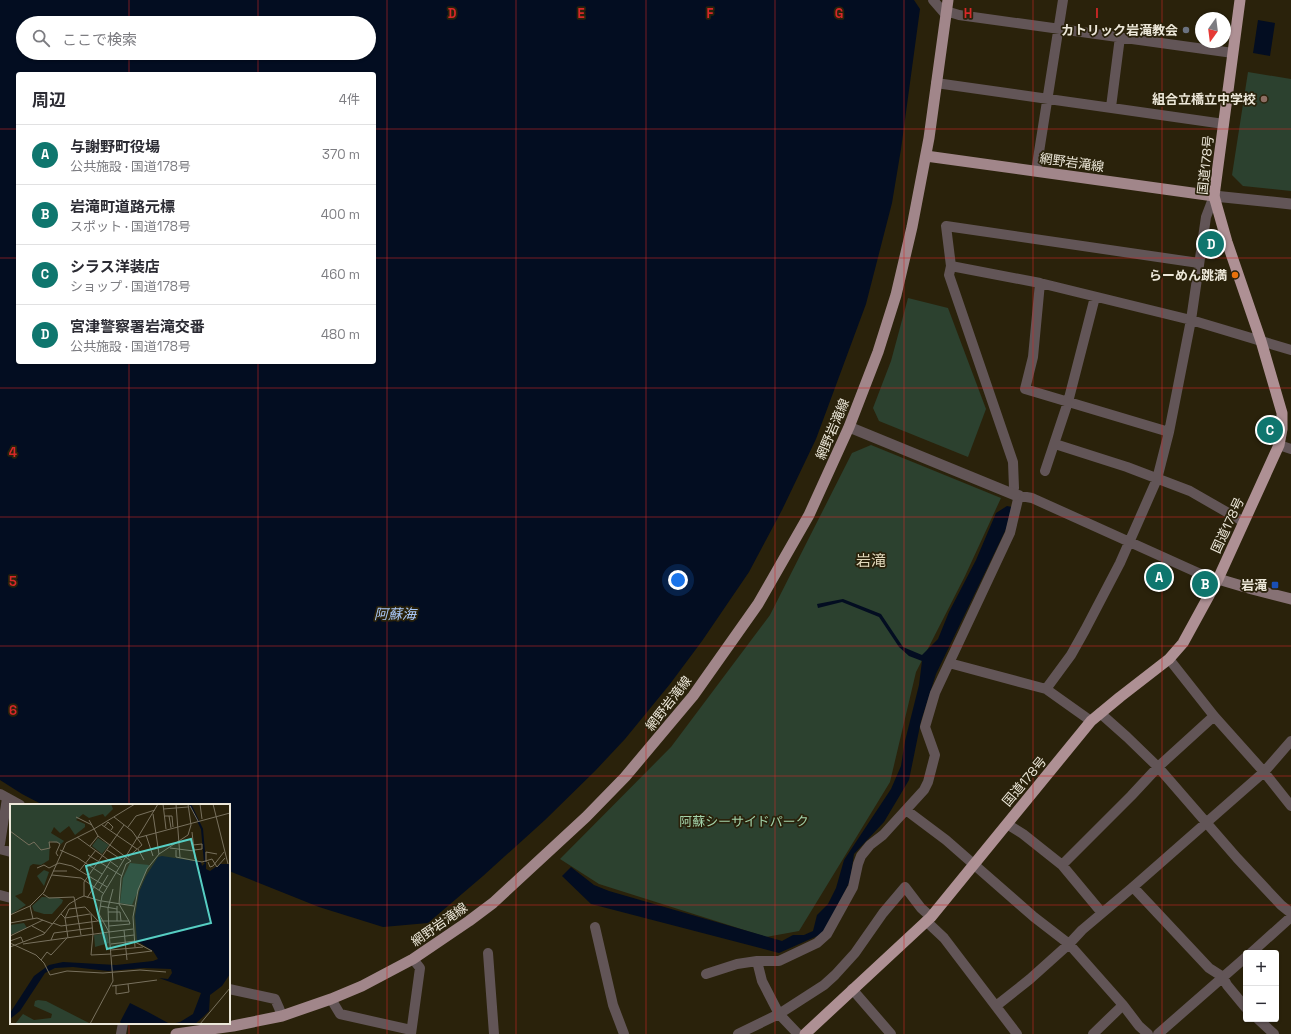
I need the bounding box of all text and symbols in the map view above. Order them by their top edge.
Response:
text: D [448,5,457,22]
text: E [577,5,585,22]
text: F [707,5,714,22]
text: G [835,5,843,22]
text: H [964,5,972,22]
text: I [1095,5,1099,22]
north arrow [1195,12,1231,48]
search box [16,16,376,60]
place label: カトリック岩滝教会 [1061,22,1178,39]
marker: カトリック岩滝教会 [1181,25,1191,35]
icon: search [30,27,52,49]
text: ここで検索 [62,30,137,49]
text: 周辺 [32,89,66,111]
text: 4件 [339,91,360,108]
place label: 組合立橋立中学校 [1152,91,1256,108]
marker: 組合立橋立中学校 [1259,94,1269,104]
street label: 国道178号 [1194,134,1217,196]
text: 与謝野町役場 [70,137,160,156]
text: A [41,146,49,163]
text: 370 m [322,146,360,163]
street label: 網野岩滝線 [1039,150,1105,175]
text: 公共施設 · 国道178号 [70,158,191,175]
text: 岩滝町道路元標 [70,197,175,216]
text: B [41,206,49,223]
text: 400 m [321,206,360,223]
text: スポット · 国道178号 [70,218,191,235]
pin: D [1198,229,1224,259]
text: シラス洋装店 [70,257,160,276]
text: C [41,266,49,283]
text: 460 m [321,266,360,283]
place label: らーめん跳満 [1149,267,1227,284]
marker: らーめん跳満 [1230,270,1240,280]
text: ショップ · 国道178号 [70,278,191,295]
text: 宮津警察署岩滝交番 [70,317,205,336]
text: D [41,326,49,343]
text: 480 m [321,326,360,343]
text: 公共施設 · 国道178号 [70,338,191,355]
street label: 網野岩滝線 [812,396,853,462]
pin: C [1257,415,1283,445]
text: 4 [9,444,17,461]
street label: 国道178号 [1207,495,1248,556]
district label: 岩滝 [856,551,886,570]
pin: A [1146,562,1172,592]
pin: B [1192,569,1218,599]
your location [668,570,688,590]
text: 5 [9,573,17,590]
place label: 岩滝 [1241,577,1267,594]
marker: 岩滝 [1270,580,1280,590]
water label: 阿蘇海 [374,605,418,623]
street label: 網野岩滝線 [642,672,695,734]
text: 6 [9,702,17,719]
street label: 国道178号 [999,753,1050,810]
inset map [10,804,230,1024]
park label: 阿蘇シーサイドパーク [679,813,809,830]
street label: 網野岩滝線 [408,899,471,950]
map controls [1243,950,1279,1022]
button: + [1243,950,1279,986]
button: − [1243,986,1279,1022]

